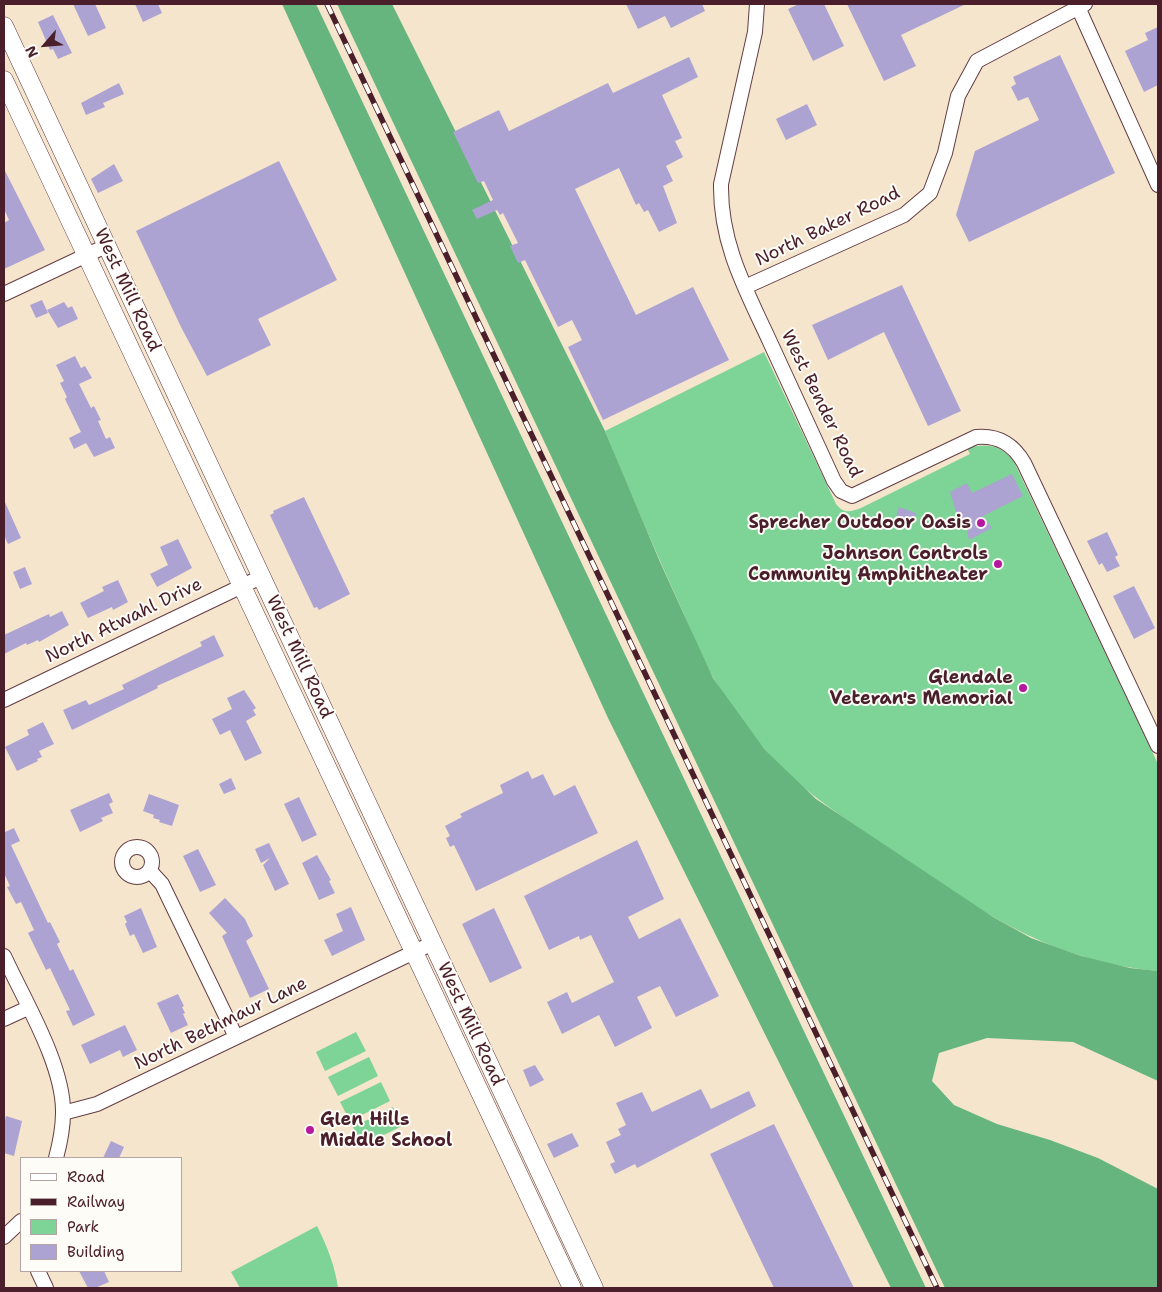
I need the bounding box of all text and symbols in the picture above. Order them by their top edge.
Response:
north arrow [20,20,70,70]
text: N [21,43,42,61]
street label: North Baker Road [752,183,904,271]
street label: West Mill Road [89,225,165,355]
street label: West Bender Road [776,327,866,481]
place label: Sprecher Outdoor Oasis [748,512,971,534]
marker: Sprecher Outdoor Oasis [975,517,987,529]
place label: Johnson Controls Community Amphitheater [748,543,988,586]
marker: Johnson Controls Community Amphitheater [992,558,1004,570]
street label: North Atwahl Drive [42,574,206,668]
street label: West Mill Road [261,592,337,722]
place label: Glendale Veteran's Memorial [829,667,1013,710]
marker: Glendale Veteran's Memorial [1017,682,1029,694]
street label: West Mill Road [432,959,508,1089]
street label: North Bethmaur Lane [131,973,311,1075]
place label: Glen Hills Middle School [320,1109,452,1152]
marker: Glen Hills Middle School [304,1124,316,1136]
legend [20,1157,182,1272]
text: Road [67,1167,105,1187]
text: Railway [67,1192,125,1212]
text: Park [67,1217,99,1237]
text: Building [67,1242,124,1262]

